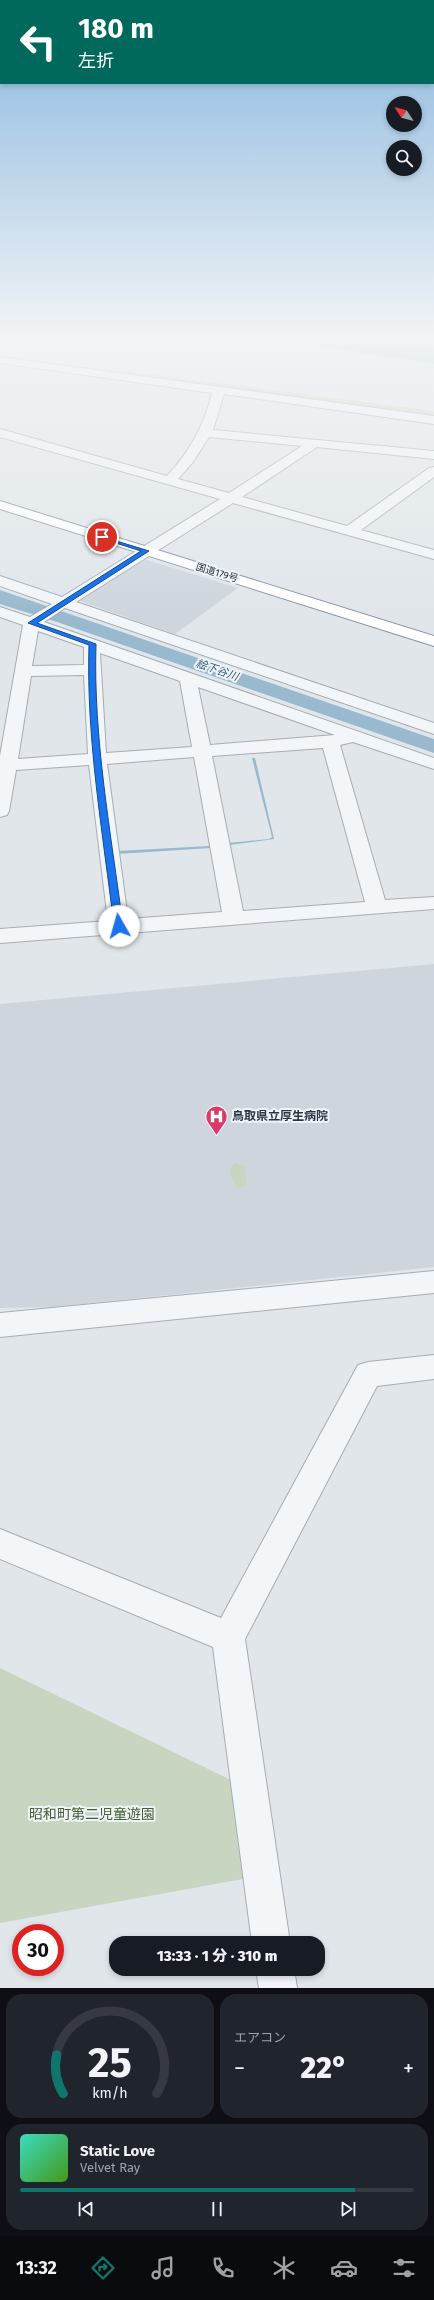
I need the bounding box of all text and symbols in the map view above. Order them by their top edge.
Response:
text: 180 m [78,12,154,45]
icon: left [12,16,64,68]
text: 左折 [78,50,114,72]
north arrow [386,96,422,132]
map controls [386,96,422,176]
button: search [386,140,422,176]
pin [85,520,119,554]
icon: arrive [91,526,113,548]
street label: 国道179号 [194,561,240,585]
water label: 絵下谷川 [194,657,241,684]
position arrow [98,905,140,947]
hospital icon: 鳥取県立厚生病院 [204,1103,230,1136]
place label: 鳥取県立厚生病院 [232,1109,328,1123]
park label: 昭和町第二児童遊園 [29,1806,155,1823]
speed limit sign: 30 [12,1924,64,1976]
text: 13:33 · 1 分 · 310 m [157,1947,277,1965]
text: エアコン [234,2030,286,2045]
text: 25 [88,2038,132,2088]
text: 22° [301,2050,348,2086]
text: − [234,2055,245,2082]
text: + [403,2055,414,2082]
text: km/h [92,2085,128,2102]
text: Static Love [80,2142,155,2160]
text: Velvet Ray [80,2160,140,2175]
icon: previous [75,2198,97,2220]
icon: pause [206,2198,228,2220]
icon: next [337,2198,359,2220]
icon: directions [89,2254,117,2282]
icon: music [149,2254,177,2282]
icon: phone [209,2254,237,2282]
icon: climate [270,2254,298,2282]
icon: car [330,2254,358,2282]
icon: filters [390,2254,418,2282]
text: 13:32 [16,2257,57,2279]

